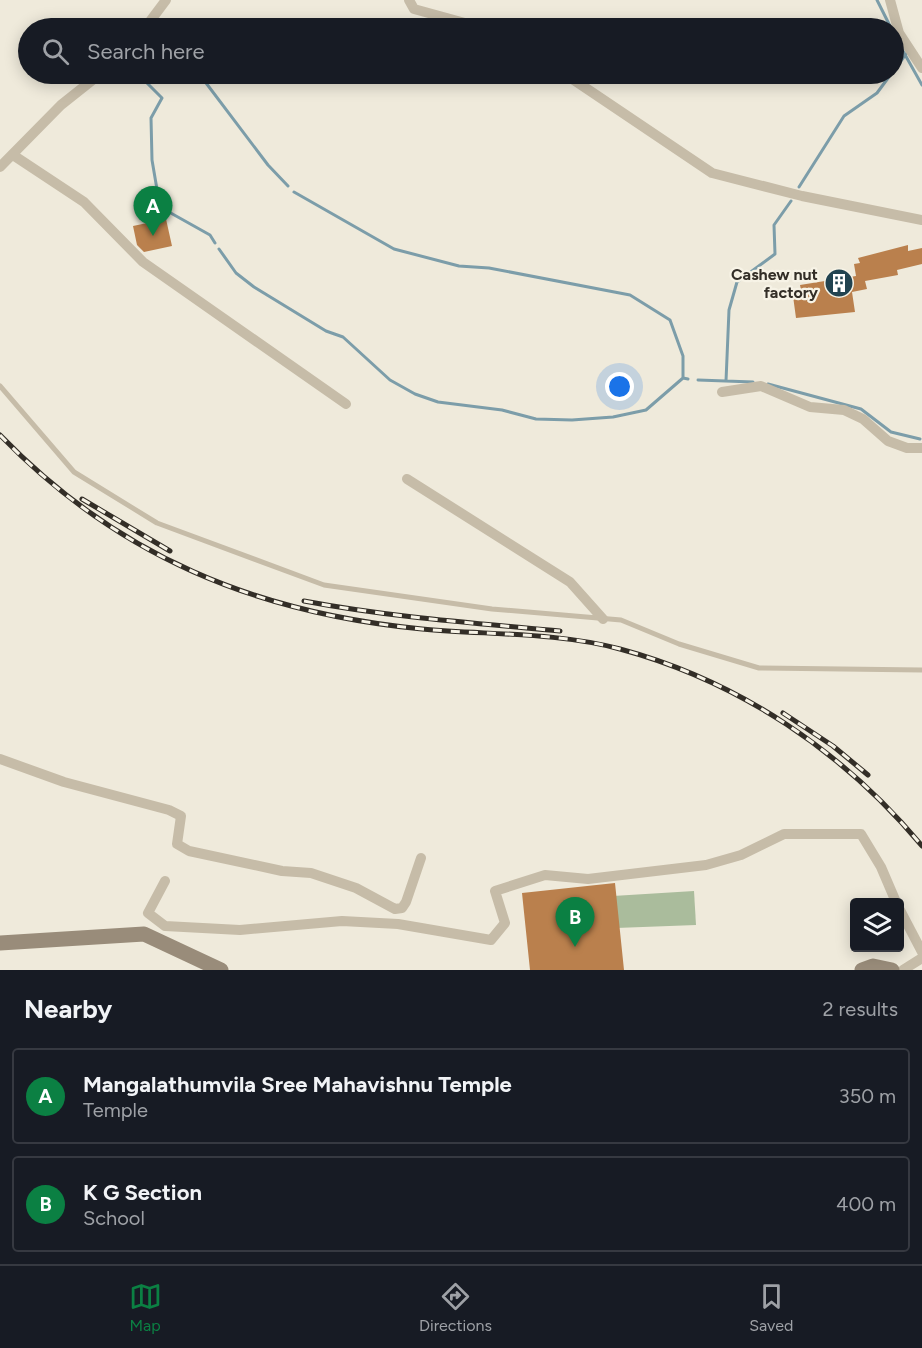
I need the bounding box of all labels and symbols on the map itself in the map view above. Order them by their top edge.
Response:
pin: A [134,186,172,236]
place label: Cashew nut factory [731,265,819,302]
building icon: Cashew nut factory [823,267,855,299]
your location [605,372,634,401]
pin: B [556,898,594,947]

